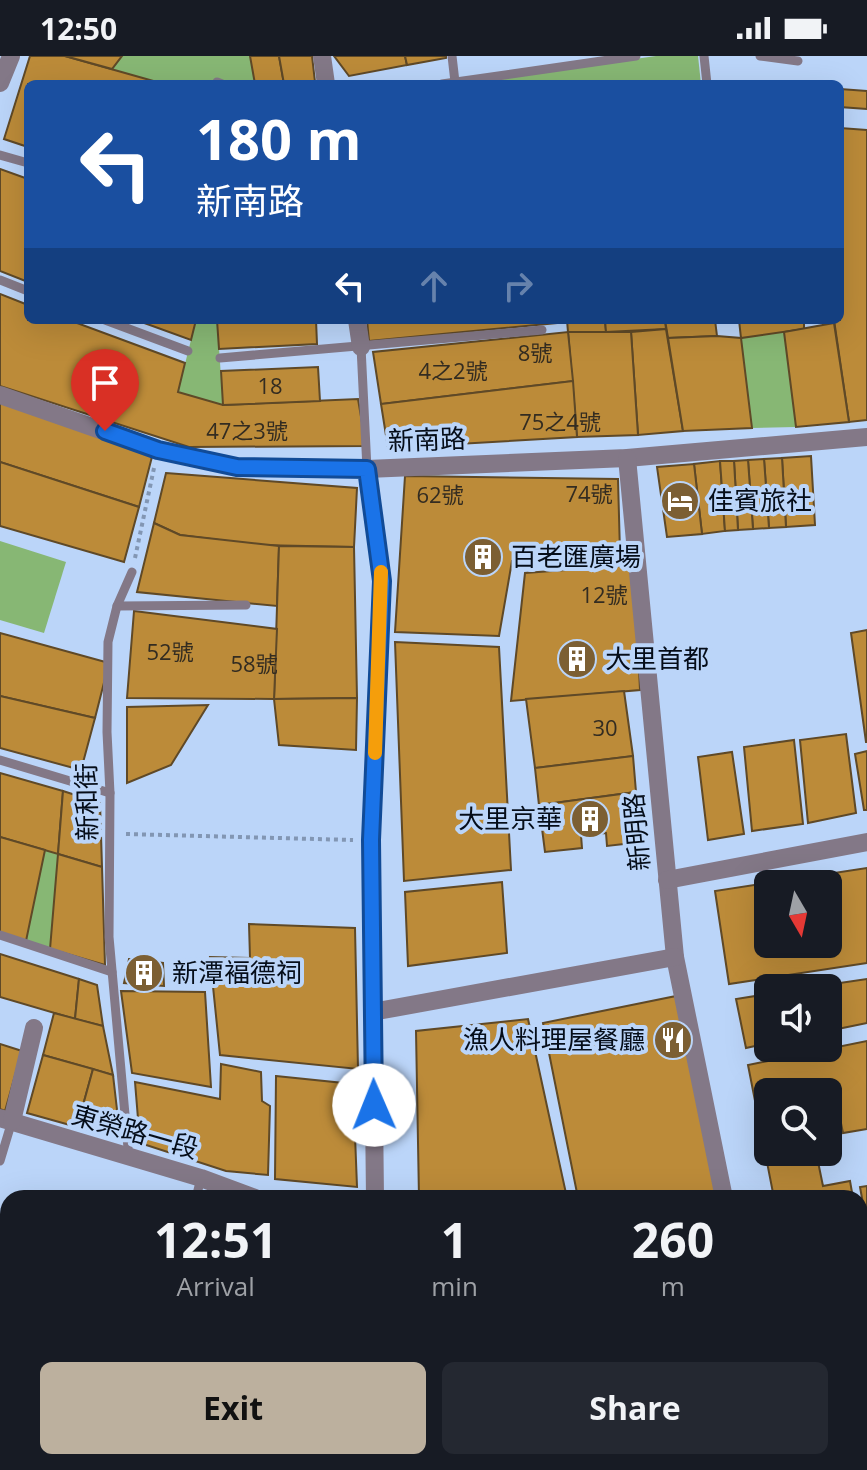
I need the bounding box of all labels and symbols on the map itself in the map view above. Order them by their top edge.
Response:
house number: 8號 [518,337,552,367]
pin [71,349,139,431]
house number: 4之2號 [418,355,488,385]
house number: 18 [257,370,283,400]
house number: 75之4號 [519,406,601,436]
house number: 47之3號 [206,415,288,445]
street label: 新南路 [387,420,467,458]
house number: 74號 [565,478,613,508]
house number: 62號 [416,479,464,509]
hotel icon: 佳賓旅社 [659,480,701,522]
place label: 佳賓旅社 [708,482,812,518]
building icon: 百老匯廣場 [462,536,504,578]
place label: 百老匯廣場 [511,538,641,574]
house number: 12號 [580,579,628,609]
house number: 52號 [146,636,194,666]
building icon: 大里首都 [556,638,598,680]
place label: 大里首都 [605,640,709,676]
house number: 58號 [230,648,278,678]
house number: 30 [592,712,618,742]
street label: 新和街 [67,763,105,841]
street label: 新明路 [615,792,657,873]
building icon: 大里京華 [569,798,611,840]
place label: 大里京華 [458,800,562,836]
north arrow [754,870,842,958]
building icon: 新潭褔德祠 [123,952,165,994]
place label: 新潭褔德祠 [172,954,302,990]
restaurant icon: 漁人料理屋餐廳 [652,1019,694,1061]
place label: 漁人料理屋餐廳 [463,1021,645,1057]
position arrow [332,1063,416,1147]
street label: 東榮路一段 [68,1096,203,1166]

